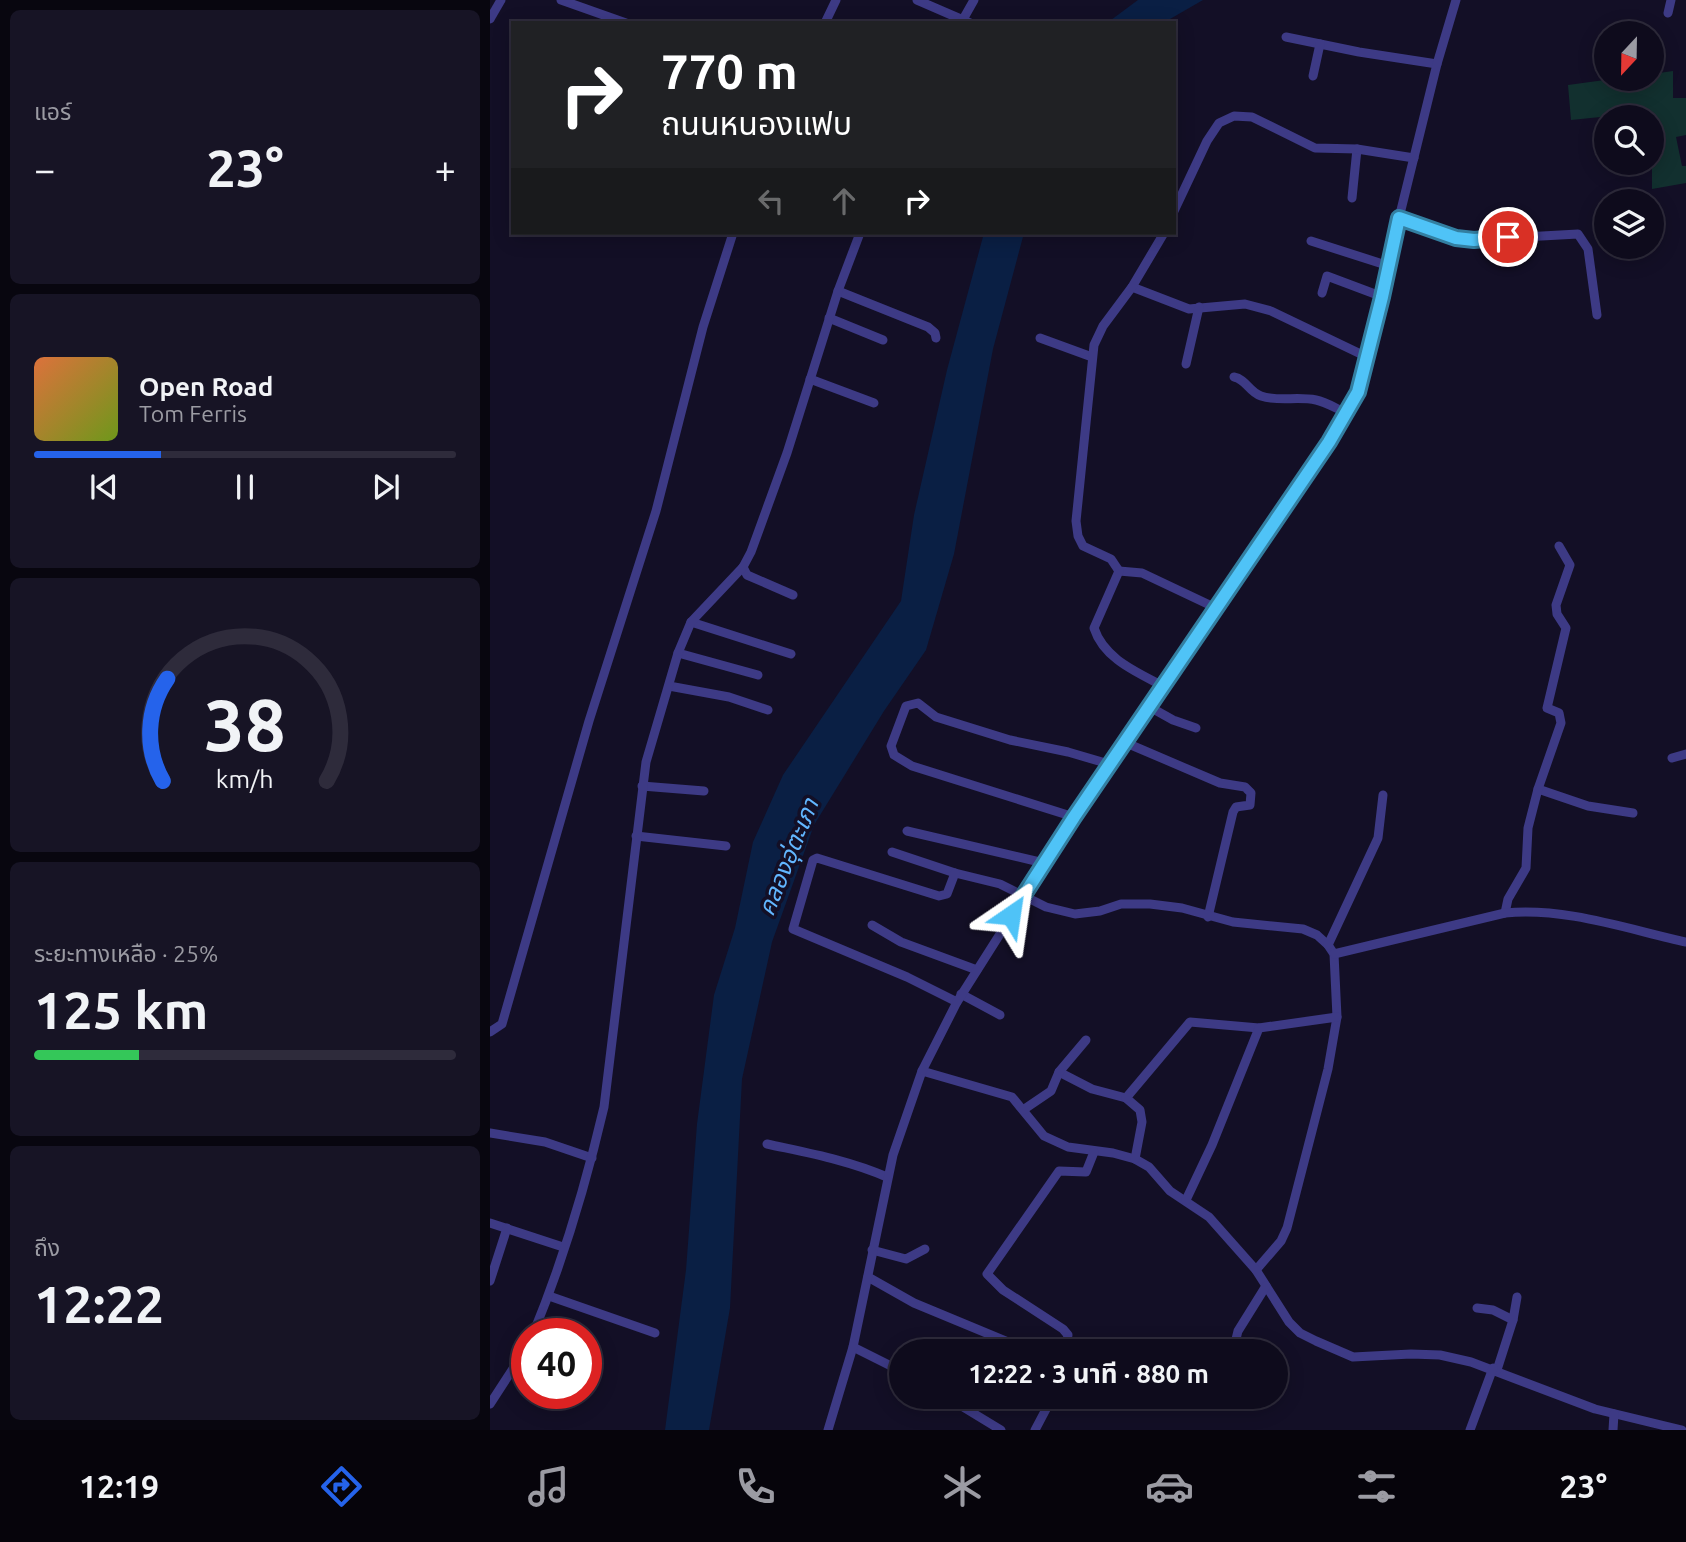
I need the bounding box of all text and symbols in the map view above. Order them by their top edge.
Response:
north arrow [1594,21,1664,91]
map controls [1594,21,1664,259]
text: 770 m [661,43,798,98]
icon: right [546,49,637,140]
text: แอร์ [34,99,71,124]
text: ถนนหนองแฟบ [661,105,852,141]
button: search [1594,105,1664,175]
text: 23° [206,139,284,197]
text: − [34,148,55,190]
text: + [435,148,456,190]
icon: left [752,182,790,220]
icon: ahead [825,182,863,220]
icon: right [898,182,936,220]
button: layers [1594,189,1664,259]
pin [1478,207,1538,267]
icon: arrive [1489,218,1527,256]
text: Open Road [139,372,273,401]
text: Tom Ferris [139,401,247,426]
icon: previous [85,468,123,506]
icon: pause [226,468,264,506]
icon: next [367,468,405,506]
text: 38 [204,683,286,765]
text: km/h [216,765,274,793]
water label: คลองอุ่ตะเภา [752,794,826,920]
position arrow [974,878,1048,952]
text: ระยะทางเหลือ · 25% [34,941,218,966]
text: 125 km [34,981,208,1039]
text: ถึง [34,1235,60,1260]
text: 12:22 [34,1275,164,1333]
speed limit sign: 40 [511,1318,602,1409]
text: 12:22 · 3 นาที · 880 m [968,1359,1209,1388]
icon: directions [317,1462,366,1511]
icon: music [524,1462,573,1511]
icon: phone [731,1462,780,1511]
icon: climate [938,1462,987,1511]
icon: car [1145,1462,1194,1511]
icon: filters [1352,1462,1401,1511]
text: 12:19 [79,1468,159,1504]
text: 23° [1560,1468,1607,1504]

